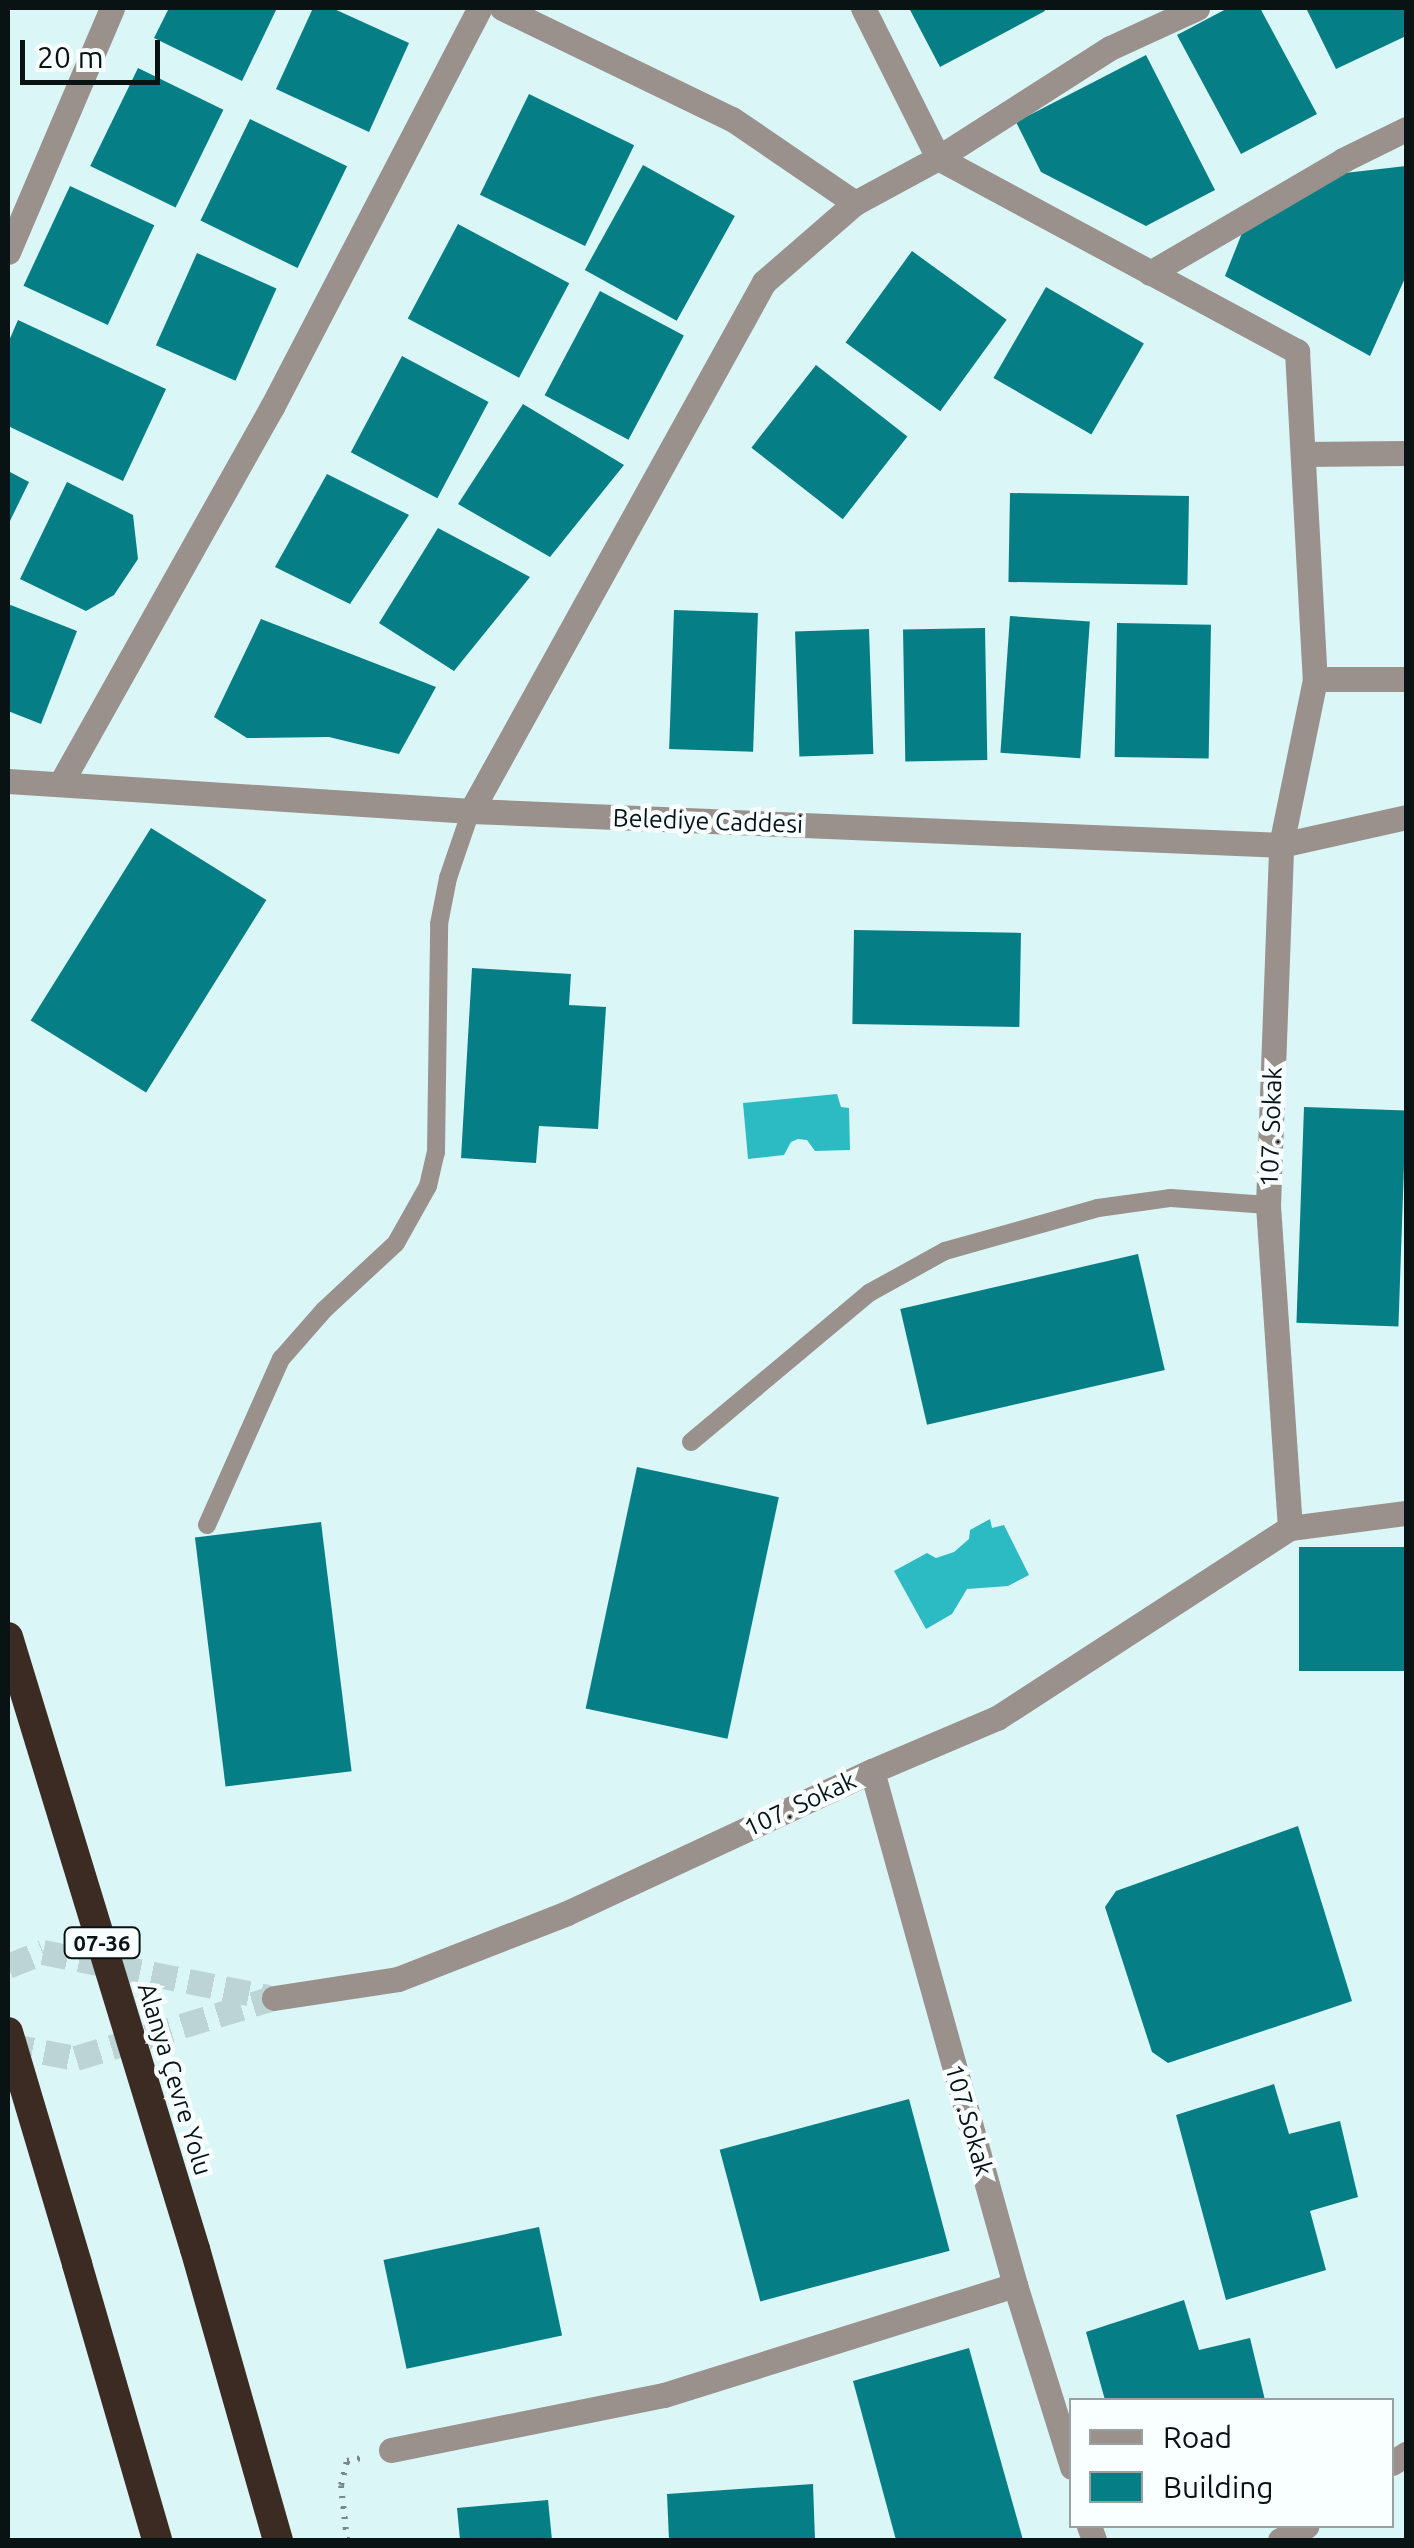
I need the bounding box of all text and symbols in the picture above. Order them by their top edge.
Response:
scale bar [25,20,165,82]
text: 20 m [37,40,104,74]
street label: Belediye Caddesi [612,803,804,839]
street label: 107. Sokak [1254,1067,1288,1187]
street label: 107. Sokak [739,1765,861,1843]
road number: 07-36 [62,1926,142,1960]
street label: Alanya Çevre Yolu [131,1979,219,2179]
street label: 107.Sokak [939,2061,999,2179]
legend [1069,2398,1394,2528]
text: Road [1163,2420,1232,2454]
text: Building [1163,2470,1274,2504]

